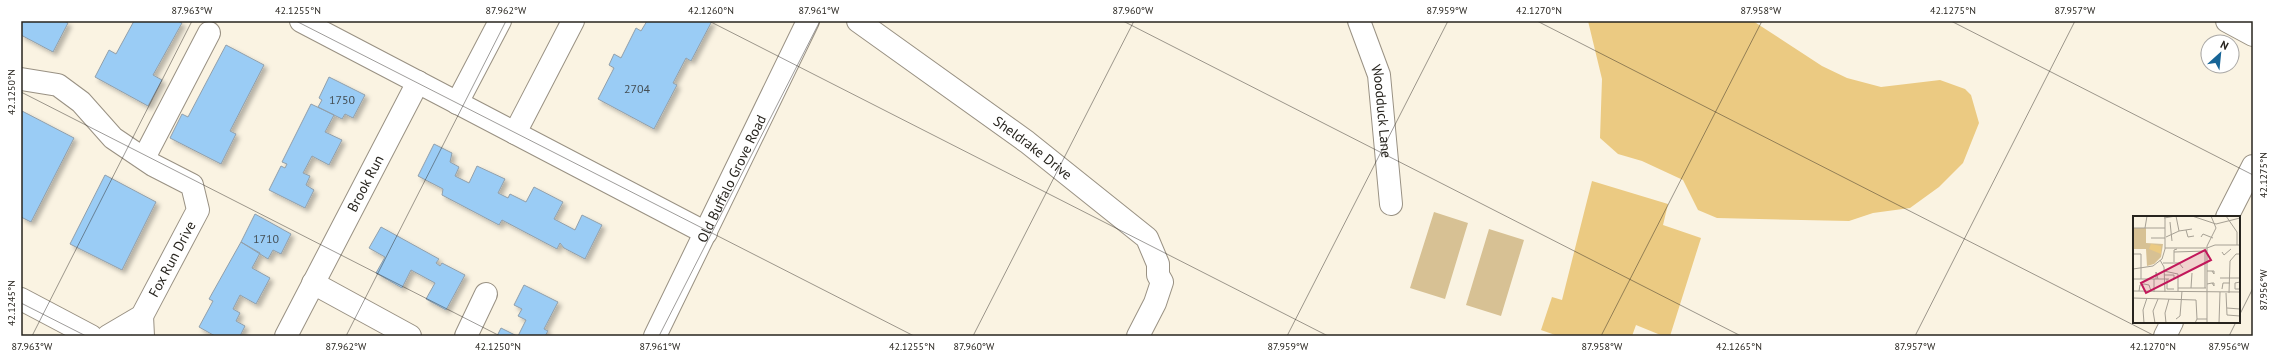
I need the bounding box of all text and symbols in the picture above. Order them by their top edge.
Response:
text: 87.963°W [172,4,213,17]
text: 42.1255°N [275,4,321,17]
text: 87.962°W [486,4,527,17]
text: 42.1260°N [688,4,734,17]
text: 87.961°W [799,4,840,17]
text: 87.960°W [1113,4,1154,17]
text: 87.959°W [1427,4,1468,17]
text: 42.1270°N [1516,4,1562,17]
text: 87.958°W [1741,4,1782,17]
text: 42.1275°N [1930,4,1976,17]
text: 87.957°W [2055,4,2096,17]
north arrow [2200,34,2240,74]
text: N [2218,37,2231,53]
street label: Woodduck Lane [1367,62,1396,159]
text: 42.1250°N [5,69,18,115]
house number: 2704 [624,81,651,96]
house number: 1750 [329,92,356,107]
street label: Old Buffalo Grove Road [693,112,770,245]
street label: Sheldrake Drive [990,112,1076,184]
street label: Brook Run [343,152,387,215]
text: 42.1275°N [2257,152,2270,198]
inset map [2133,216,2240,323]
street label: Fox Run Drive [144,218,200,300]
house number: 1710 [253,231,280,246]
text: 87.956°W [2257,269,2270,310]
text: 42.1245°N [5,280,18,326]
text: 87.963°W [12,340,53,353]
text: 87.962°W [326,340,367,353]
text: 42.1250°N [475,340,521,353]
text: 87.961°W [640,340,681,353]
text: 42.1255°N [889,340,935,353]
text: 87.960°W [954,340,995,353]
text: 87.959°W [1268,340,1309,353]
text: 87.958°W [1582,340,1623,353]
text: 42.1265°N [1716,340,1762,353]
text: 87.957°W [1895,340,1936,353]
text: 42.1270°N [2130,340,2176,353]
text: 87.956°W [2209,340,2250,353]

